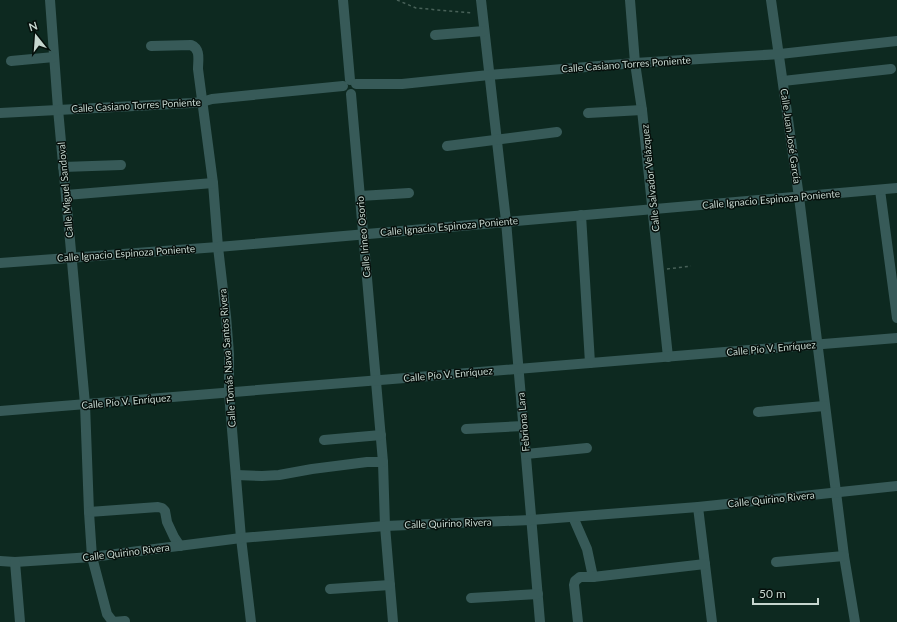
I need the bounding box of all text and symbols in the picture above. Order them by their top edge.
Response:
north arrow [16,16,56,56]
text: N [27,19,39,33]
street label: Calle Casiano Torres Poniente [561,53,691,75]
street label: Calle Juan José García [778,88,804,184]
street label: Calle Casiano Torres Poniente [71,96,201,114]
street label: Calle Salvador Velázquez [638,123,662,232]
street label: Calle Miguel Sandoval [55,142,75,238]
street label: Calle Ignacio Espinoza Poniente [702,187,840,211]
street label: Calle Irineo Osorio [353,195,373,278]
street label: Calle Ignacio Espinoza Poniente [380,214,518,238]
street label: Calle Ignacio Espinoza Poniente [57,242,195,264]
street label: Calle Tomás Nava Santos Rivera [216,288,238,428]
street label: Calle Pío V. Enríquez [726,338,817,358]
street label: Calle Pío V. Enríquez [403,364,494,384]
street label: Calle Pío V. Enríquez [81,391,172,411]
street label: Febriona Lara [514,392,532,452]
street label: Calle Quirino Rivera [727,488,815,510]
street label: Calle Quirino Rivera [404,515,492,531]
street label: Calle Quirino Rivera [82,541,170,563]
scale bar [753,580,818,606]
text: 50 m [759,586,786,601]

